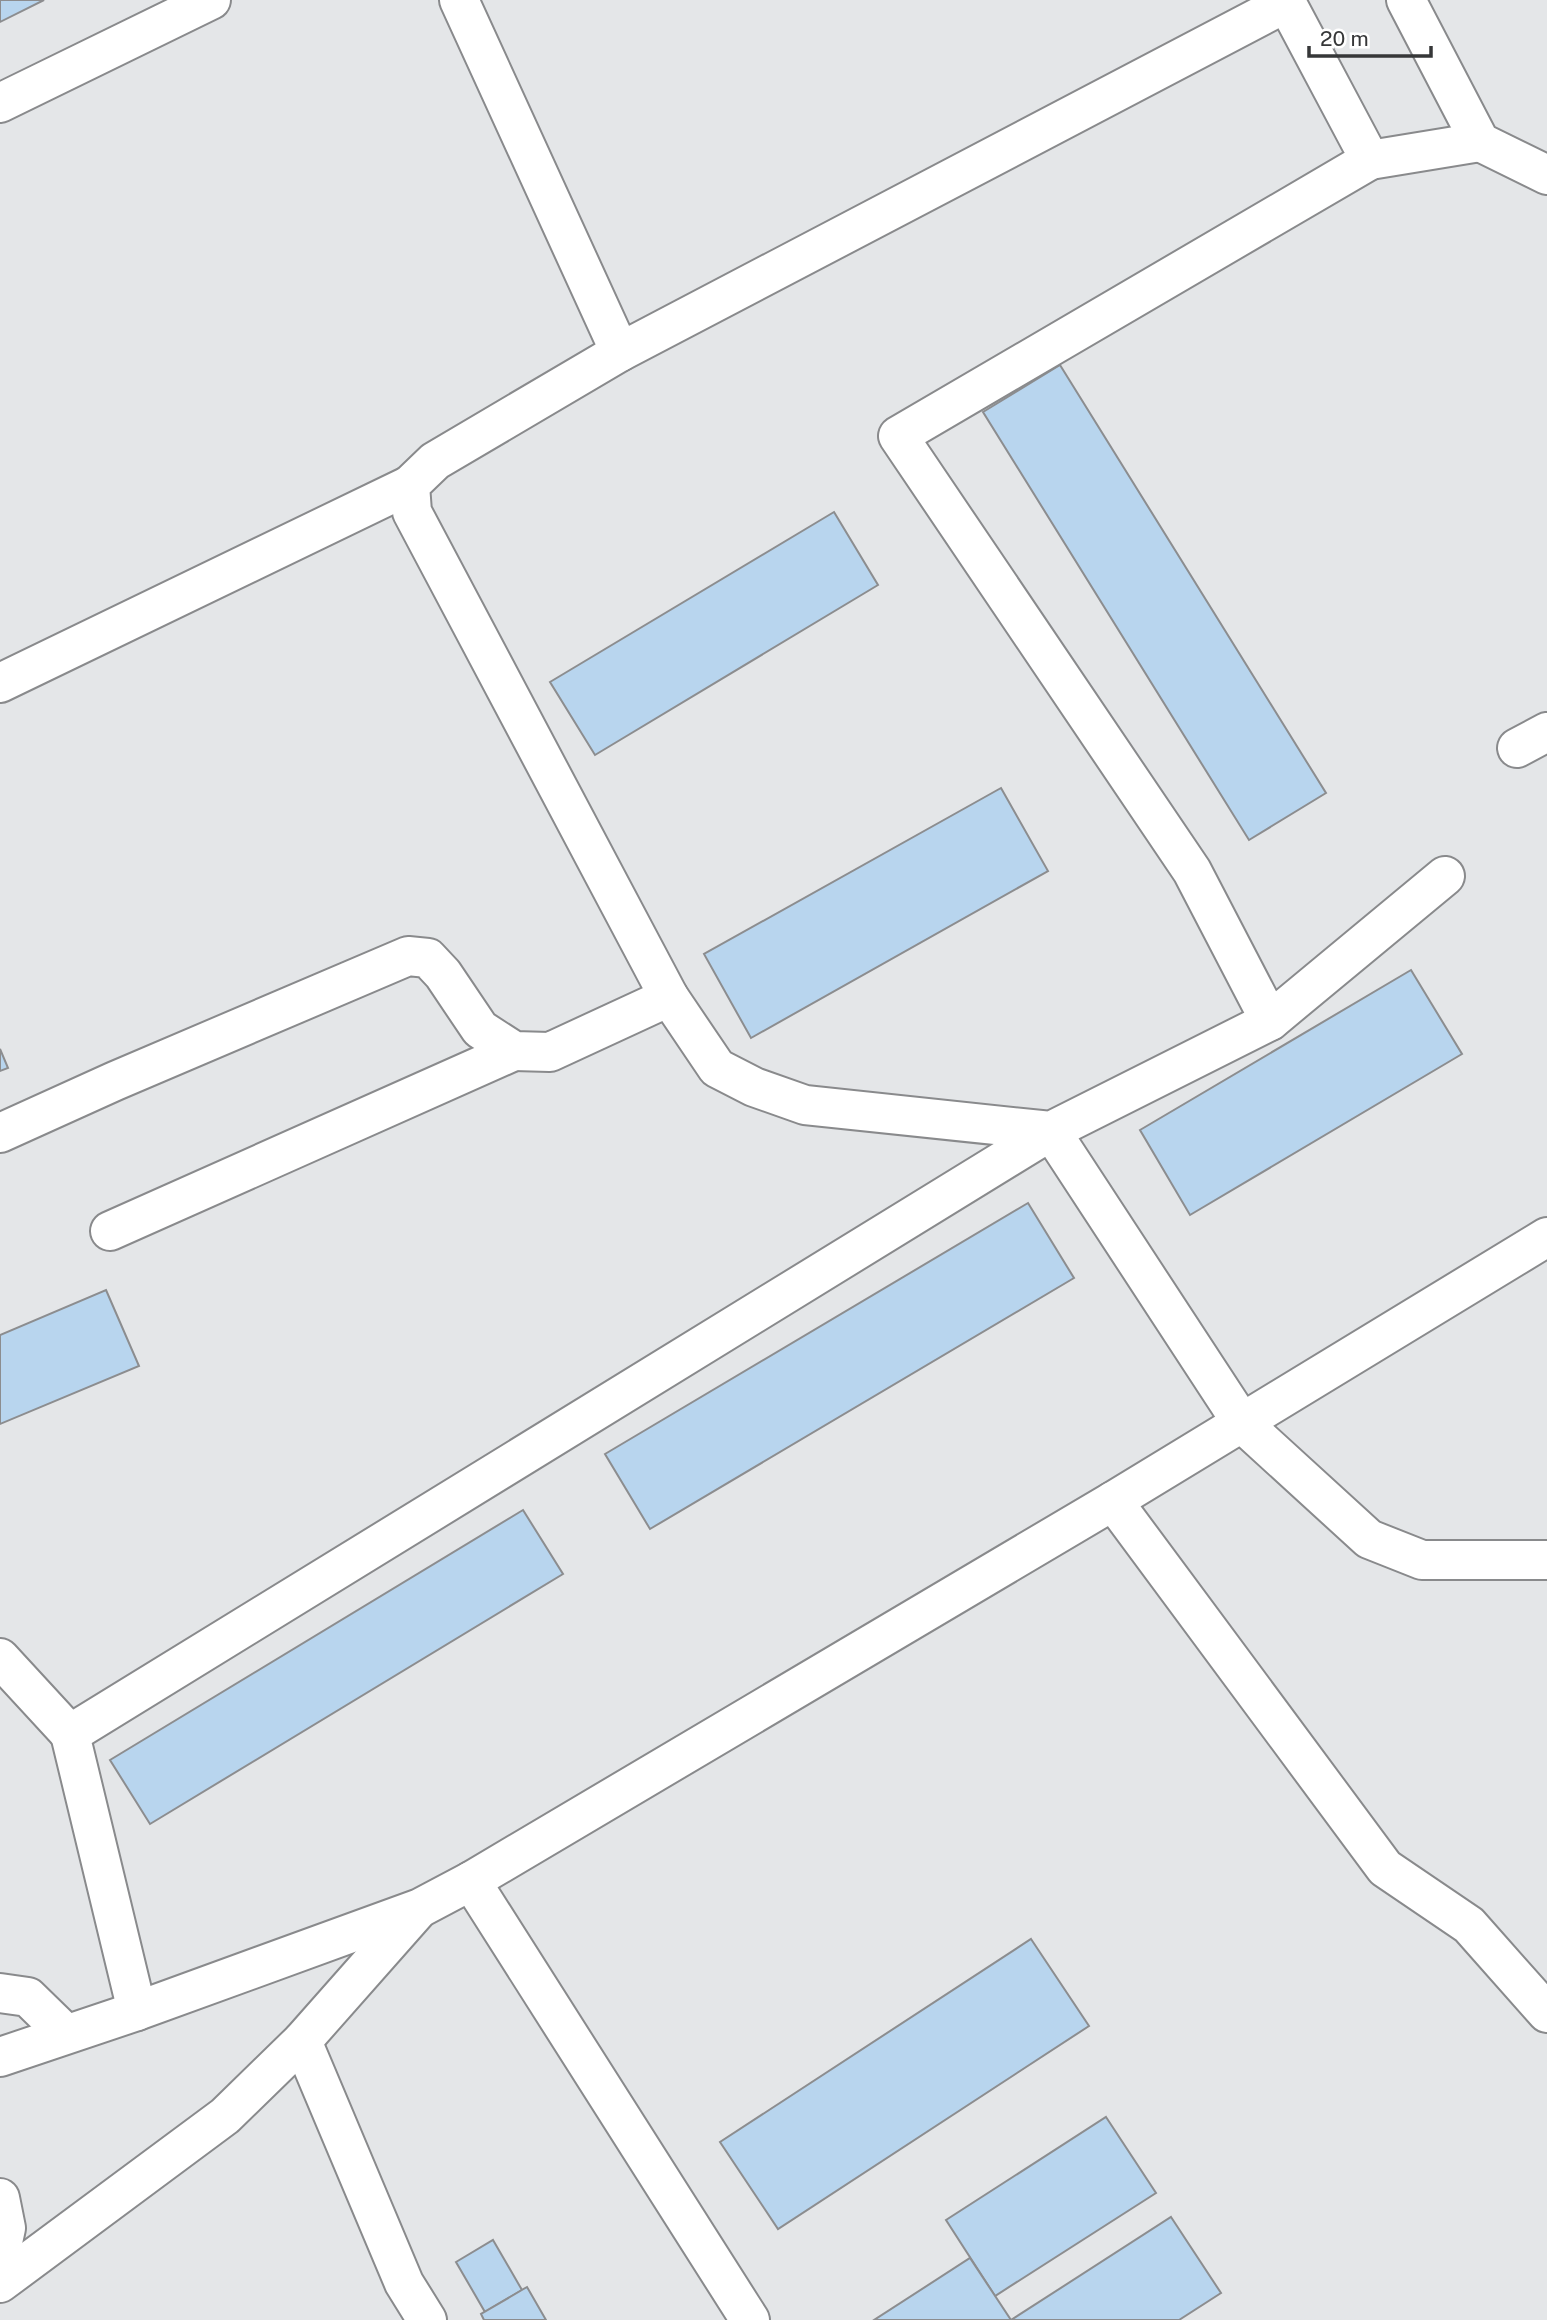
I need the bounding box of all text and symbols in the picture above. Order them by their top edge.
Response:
scale bar [1309,14,1432,58]
text: 20 m [1320,26,1369,51]

